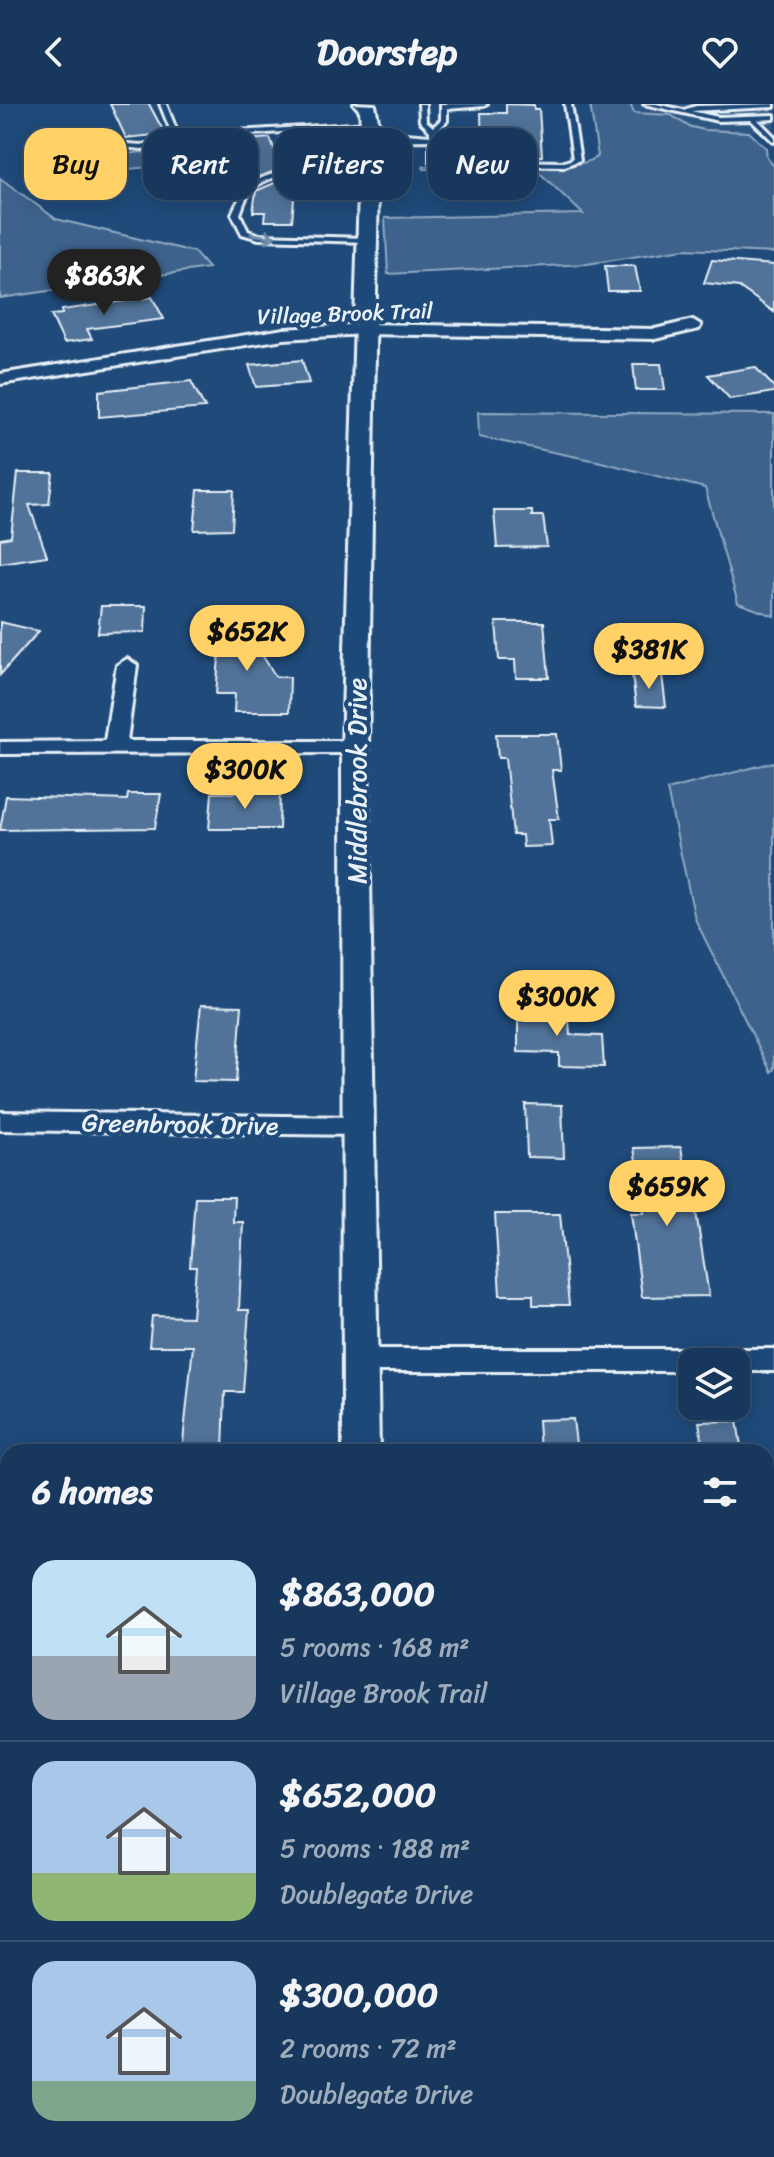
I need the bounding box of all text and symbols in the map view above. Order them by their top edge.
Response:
text: Doorstep [317,20,457,84]
icon: back [32,30,76,74]
icon: heart [698,30,742,74]
chip: Buy [24,128,127,200]
chip: Rent [143,128,258,200]
chip: Filters [274,128,412,200]
chip: New [428,128,537,200]
one-way arrow [250,229,276,244]
pin: $863K [48,249,160,317]
text: $863K [65,252,143,298]
street label: Village Brook Trail [257,291,434,336]
pin: $652K [191,605,303,673]
text: $652K [208,608,286,654]
pin: $381K [593,623,705,691]
text: $381K [612,626,686,672]
street label: Middlebrook Drive [334,677,380,884]
pin: $300K [189,743,301,811]
text: $300K [205,746,285,792]
pin: $300K [501,970,613,1038]
text: $300K [517,973,597,1019]
street label: Greenbrook Drive [81,1099,279,1149]
pin: $659K [611,1160,723,1228]
text: $659K [627,1163,707,1209]
map controls [678,1348,750,1420]
button: layers [678,1348,750,1420]
text: 6 homes [32,1462,153,1522]
icon: filters [698,1470,742,1514]
text: $863,000 [280,1564,435,1624]
icon: home [96,1592,192,1688]
text: 5 rooms · 168 m² [280,1624,469,1670]
text: Village Brook Trail [280,1670,488,1716]
text: $652,000 [280,1765,436,1825]
icon: home [96,1793,192,1889]
text: 5 rooms · 188 m² [280,1825,470,1871]
text: Doublegate Drive [280,1871,473,1917]
text: $300,000 [280,1965,438,2025]
icon: home [96,1993,192,2089]
text: 2 rooms · 72 m² [280,2025,457,2071]
text: Doublegate Drive [280,2071,473,2117]

